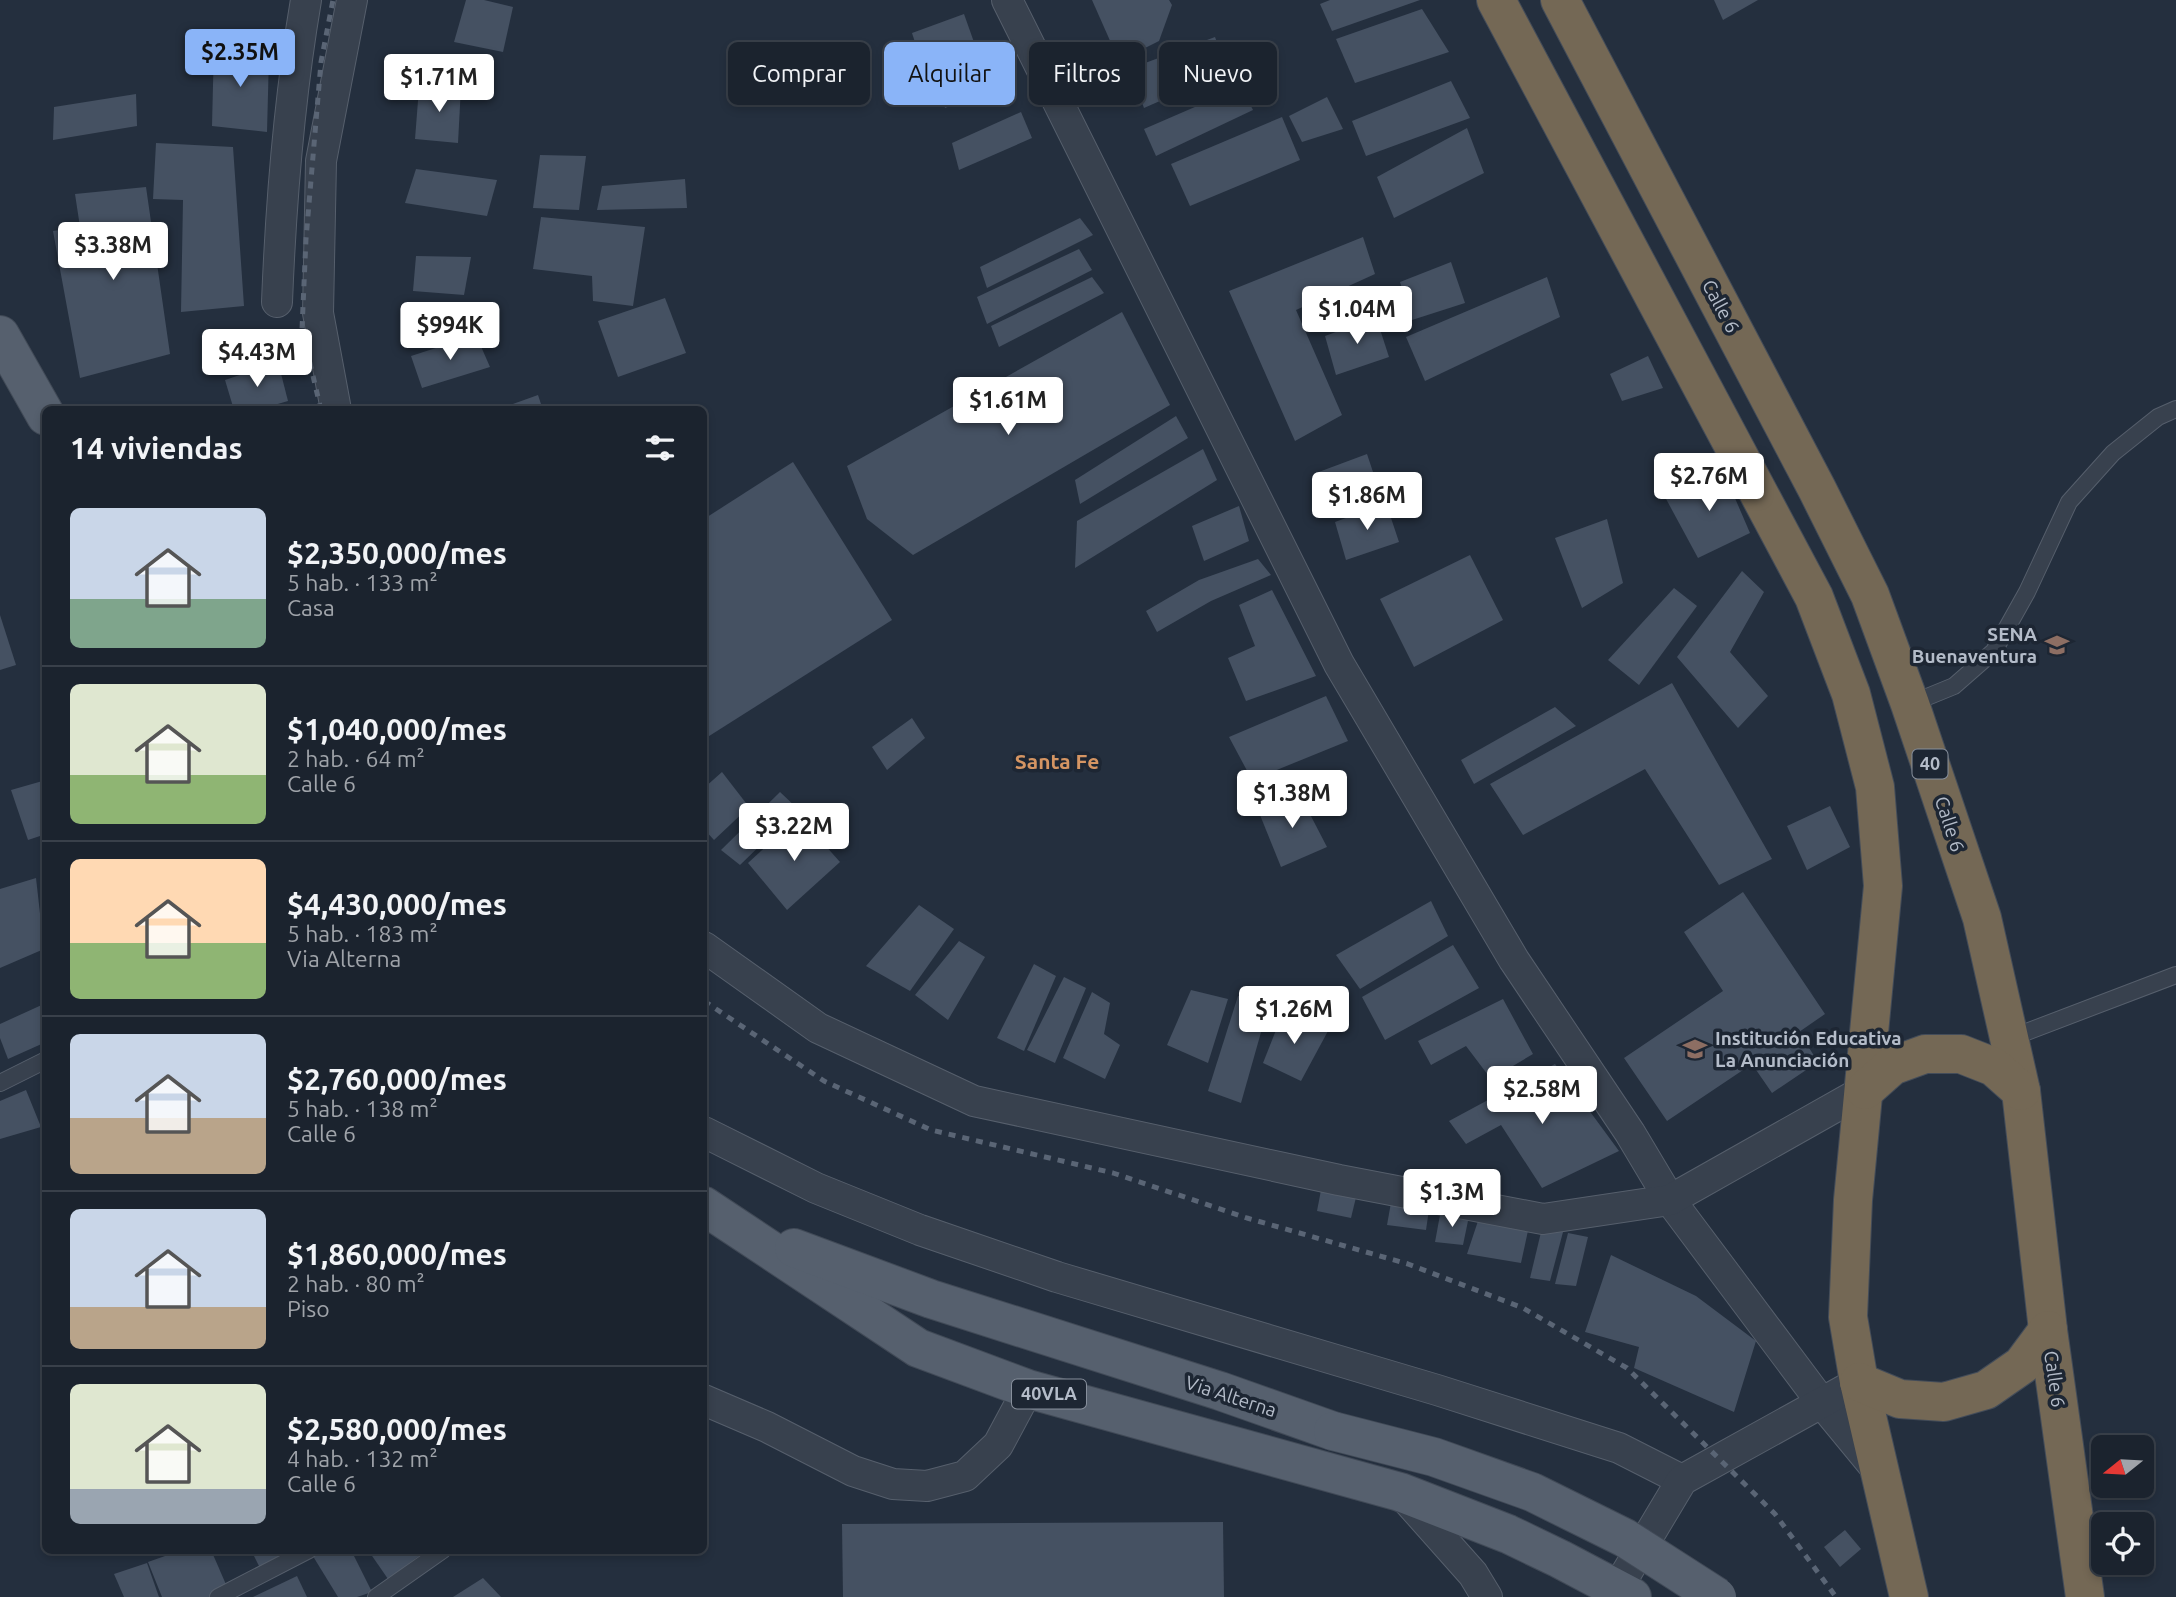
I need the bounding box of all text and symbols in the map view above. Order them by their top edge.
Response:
pin: $2.35M [183,29,297,89]
text: $2.35M [201,39,279,64]
chip: Comprar [728,42,870,105]
chip: Alquilar [884,42,1015,105]
chip: Filtros [1029,42,1145,105]
chip: Nuevo [1159,42,1277,105]
pin: $1.71M [382,54,496,114]
text: $1.71M [400,64,478,89]
pin: $3.38M [56,222,170,282]
text: $3.38M [74,232,152,257]
street label: Calle 6 [1698,276,1744,336]
pin: $1.04M [1300,286,1414,346]
text: $1.04M [1318,296,1396,321]
pin: $994K [401,302,499,362]
text: $994K [416,312,484,337]
pin: $4.43M [200,330,314,389]
text: $4.43M [218,339,296,364]
pin: $1.61M [951,378,1065,437]
text: $1.61M [969,387,1047,412]
icon: filters [641,429,679,467]
text: 14 viviendas [70,431,243,465]
pin: $2.76M [1652,454,1766,513]
text: $2.76M [1670,463,1748,488]
pin: $1.86M [1310,472,1424,532]
text: $1.86M [1328,482,1406,507]
icon: home [126,536,210,620]
text: $2,350,000/mes [287,536,507,570]
text: 5 hab. · 133 m² [287,570,438,595]
text: Casa [287,595,335,620]
place label: SENA Buenaventura [1912,623,2038,667]
school or university icon: SENA Buenaventura [2043,631,2071,659]
icon: home [126,712,210,796]
text: $1,040,000/mes [287,712,507,746]
text: 2 hab. · 64 m² [287,746,425,771]
district label: Santa Fe [1015,749,1099,773]
road number: 40 [1912,750,1948,778]
pin: $1.38M [1235,770,1349,830]
text: Calle 6 [287,771,356,796]
text: $1.38M [1253,780,1331,805]
street label: Calle 6 [1931,794,1969,854]
pin: $3.22M [737,804,851,863]
text: $3.22M [755,813,833,838]
icon: home [126,887,210,971]
text: $4,430,000/mes [287,887,507,921]
text: 5 hab. · 183 m² [287,921,438,946]
text: Via Alterna [287,946,401,971]
pin: $1.26M [1237,986,1351,1046]
text: $1.26M [1255,996,1333,1021]
place label: Institución Educativa La Anunciación [1715,1027,1902,1071]
school or university icon: Institución Educativa La Anunciación [1681,1035,1709,1063]
icon: home [126,1062,210,1146]
text: $2,760,000/mes [287,1062,507,1096]
pin: $2.58M [1485,1066,1599,1126]
text: $2.58M [1503,1076,1581,1101]
text: 5 hab. · 138 m² [287,1096,438,1121]
text: Calle 6 [287,1121,356,1146]
pin: $1.3M [1403,1170,1501,1229]
text: $1.3M [1419,1179,1485,1204]
icon: home [126,1237,210,1321]
text: $1,860,000/mes [287,1237,507,1271]
text: 2 hab. · 80 m² [287,1271,425,1296]
text: Piso [287,1296,330,1321]
street label: Calle 6 [2040,1349,2070,1409]
street label: Via Alterna [1183,1371,1279,1421]
road number: 40VLA [1012,1380,1086,1408]
icon: home [126,1412,210,1496]
text: $2,580,000/mes [287,1412,507,1446]
north arrow [2091,1435,2154,1498]
map controls [2091,1435,2154,1575]
text: 4 hab. · 132 m² [287,1446,438,1471]
text: Calle 6 [287,1471,356,1496]
button: locate [2091,1512,2154,1575]

